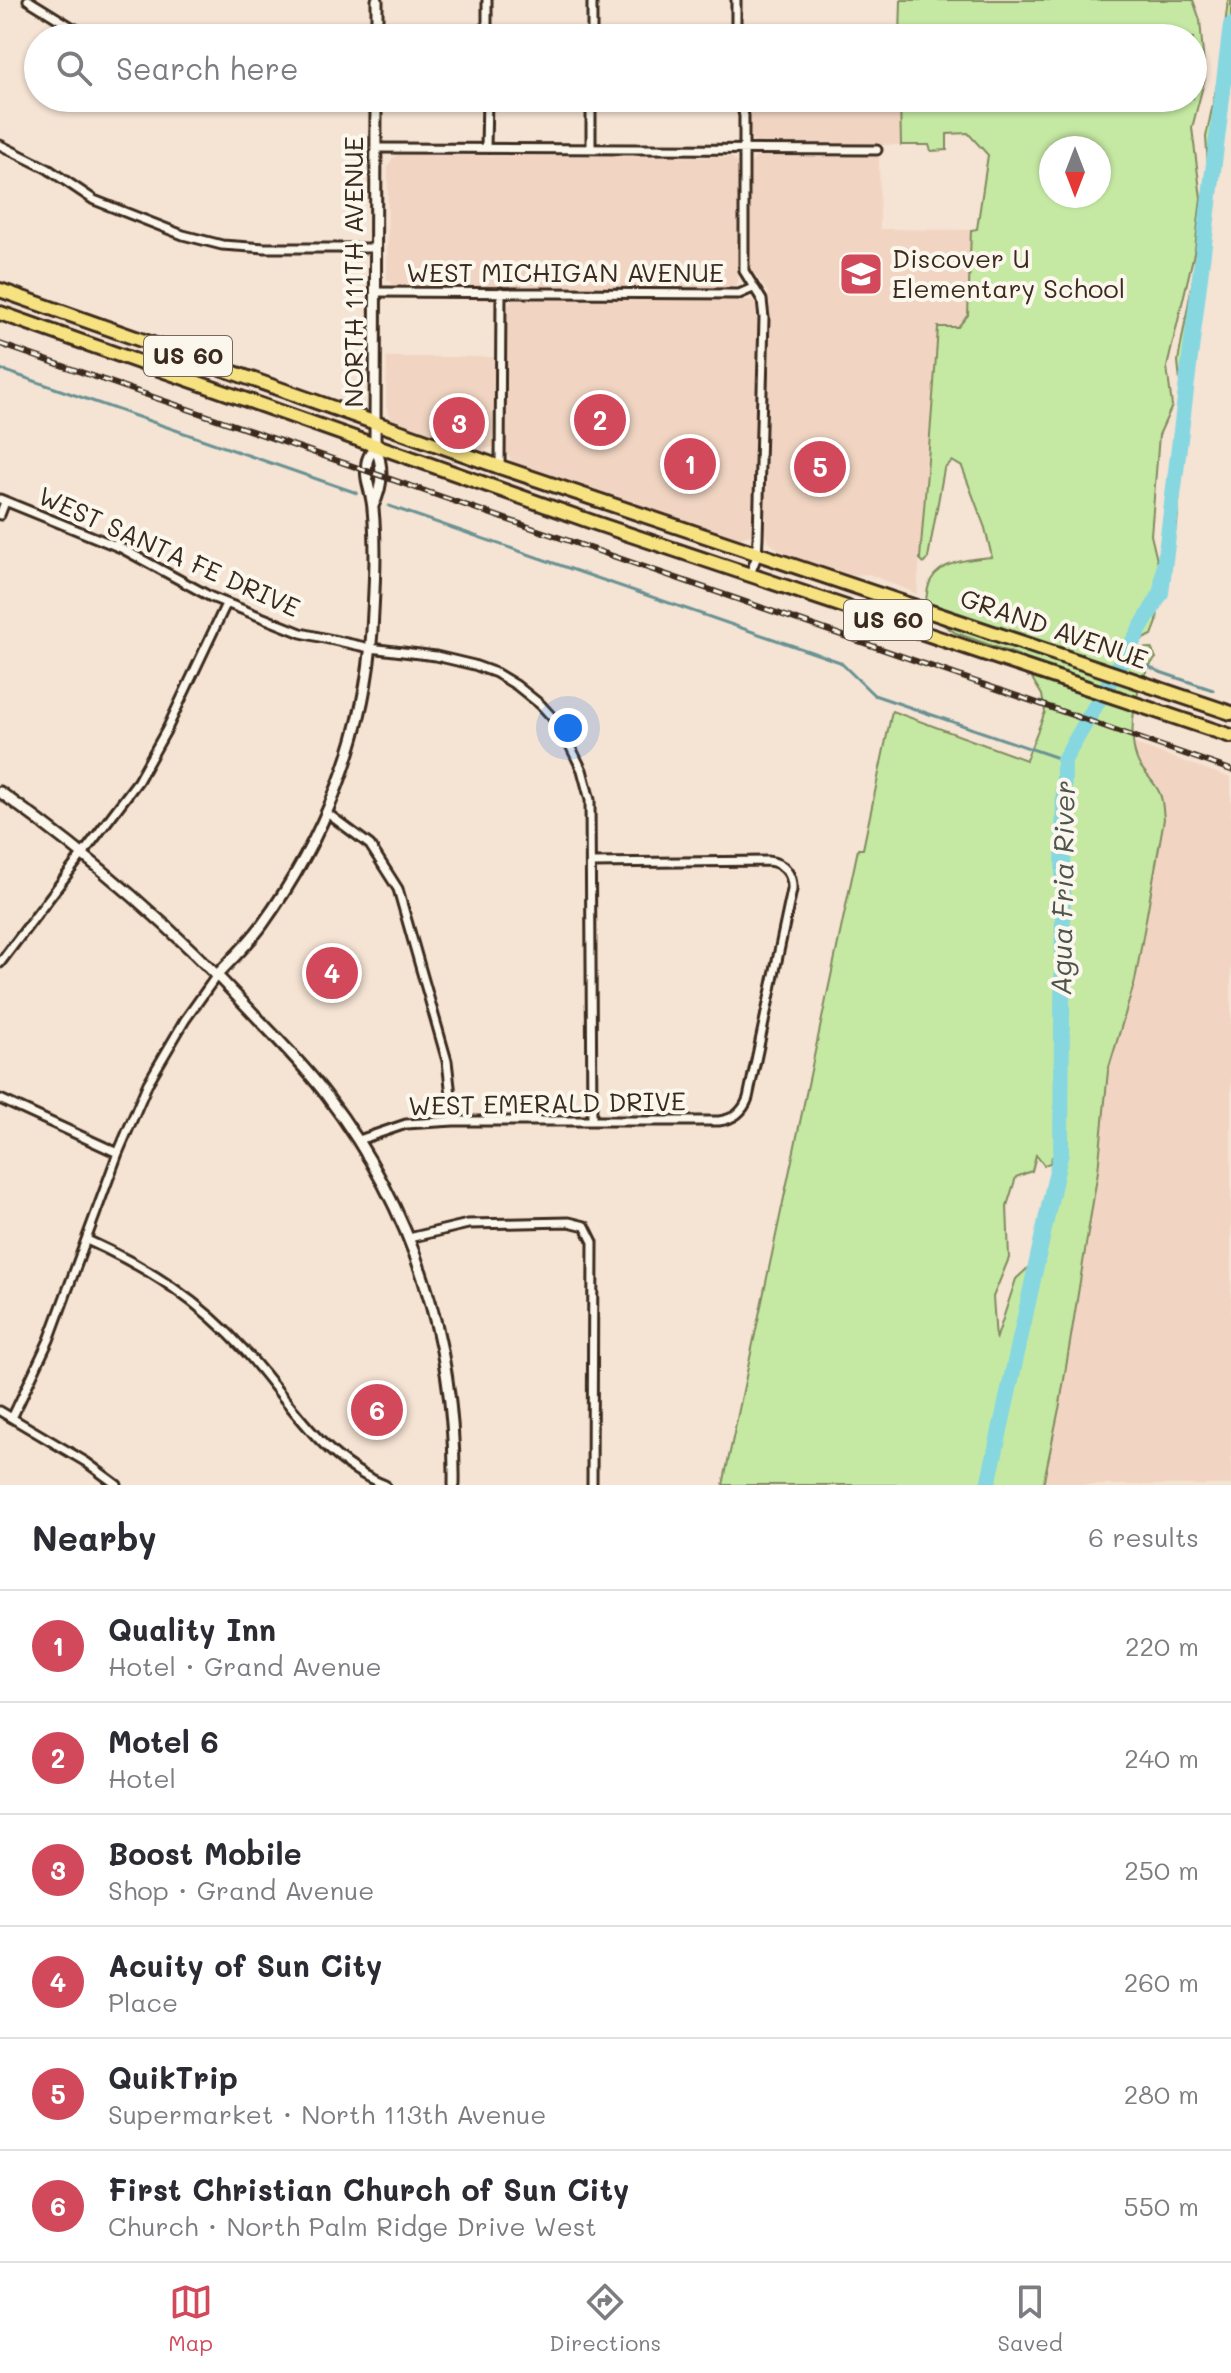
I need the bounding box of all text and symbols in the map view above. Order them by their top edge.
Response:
search box [24,24,1207,112]
icon: search [52,46,96,90]
text: Search here [116,48,299,88]
street label: NORTH 111TH AVENUE [336,136,370,408]
north arrow [1039,136,1111,208]
place label: Discover U Elementary School [892,241,1125,305]
school or university icon: Discover U Elementary School [837,250,885,298]
street label: WEST MICHIGAN AVENUE [406,255,724,289]
road number: US 60 [144,336,232,376]
pin: 2 [574,390,626,450]
pin: 3 [433,393,485,453]
pin: 1 [664,434,716,494]
pin: 5 [794,437,846,497]
street label: WEST SANTA FE DRIVE [33,478,306,624]
street label: GRAND AVENUE [956,580,1153,676]
road number: US 60 [844,600,932,640]
your location [548,708,588,748]
water label: Agua Fria River [1042,780,1082,996]
pin: 4 [306,943,358,1003]
street label: WEST EMERALD DRIVE [408,1084,686,1122]
pin: 6 [351,1380,403,1440]
text: Nearby [32,1515,157,1560]
text: 6 results [1088,1520,1199,1554]
text: Quality Inn [108,1609,276,1649]
text: 1 [52,1629,64,1663]
text: 220 m [1125,1629,1199,1663]
text: Hotel · Grand Avenue [108,1649,382,1683]
text: Motel 6 [108,1721,219,1761]
text: 2 [51,1741,65,1775]
text: 240 m [1124,1741,1199,1775]
text: Hotel [108,1761,176,1795]
text: Boost Mobile [108,1833,302,1873]
text: 3 [50,1853,66,1887]
text: 250 m [1124,1853,1199,1887]
text: Shop · Grand Avenue [108,1873,374,1907]
text: Acuity of Sun City [108,1945,382,1985]
text: 4 [50,1965,66,1999]
text: 260 m [1124,1965,1199,1999]
text: Place [108,1985,178,2019]
text: QuikTrip [108,2057,238,2097]
text: 5 [50,2077,66,2111]
text: 280 m [1124,2077,1199,2111]
text: Supermarket · North 113th Avenue [108,2097,546,2131]
text: First Christian Church of Sun City [108,2169,629,2209]
text: 6 [50,2189,66,2223]
text: 550 m [1124,2189,1199,2223]
text: Church · North Palm Ridge Drive West [108,2209,597,2243]
tab: Map [168,2280,213,2357]
tab: Directions [549,2280,661,2357]
tab: Saved [998,2280,1063,2357]

